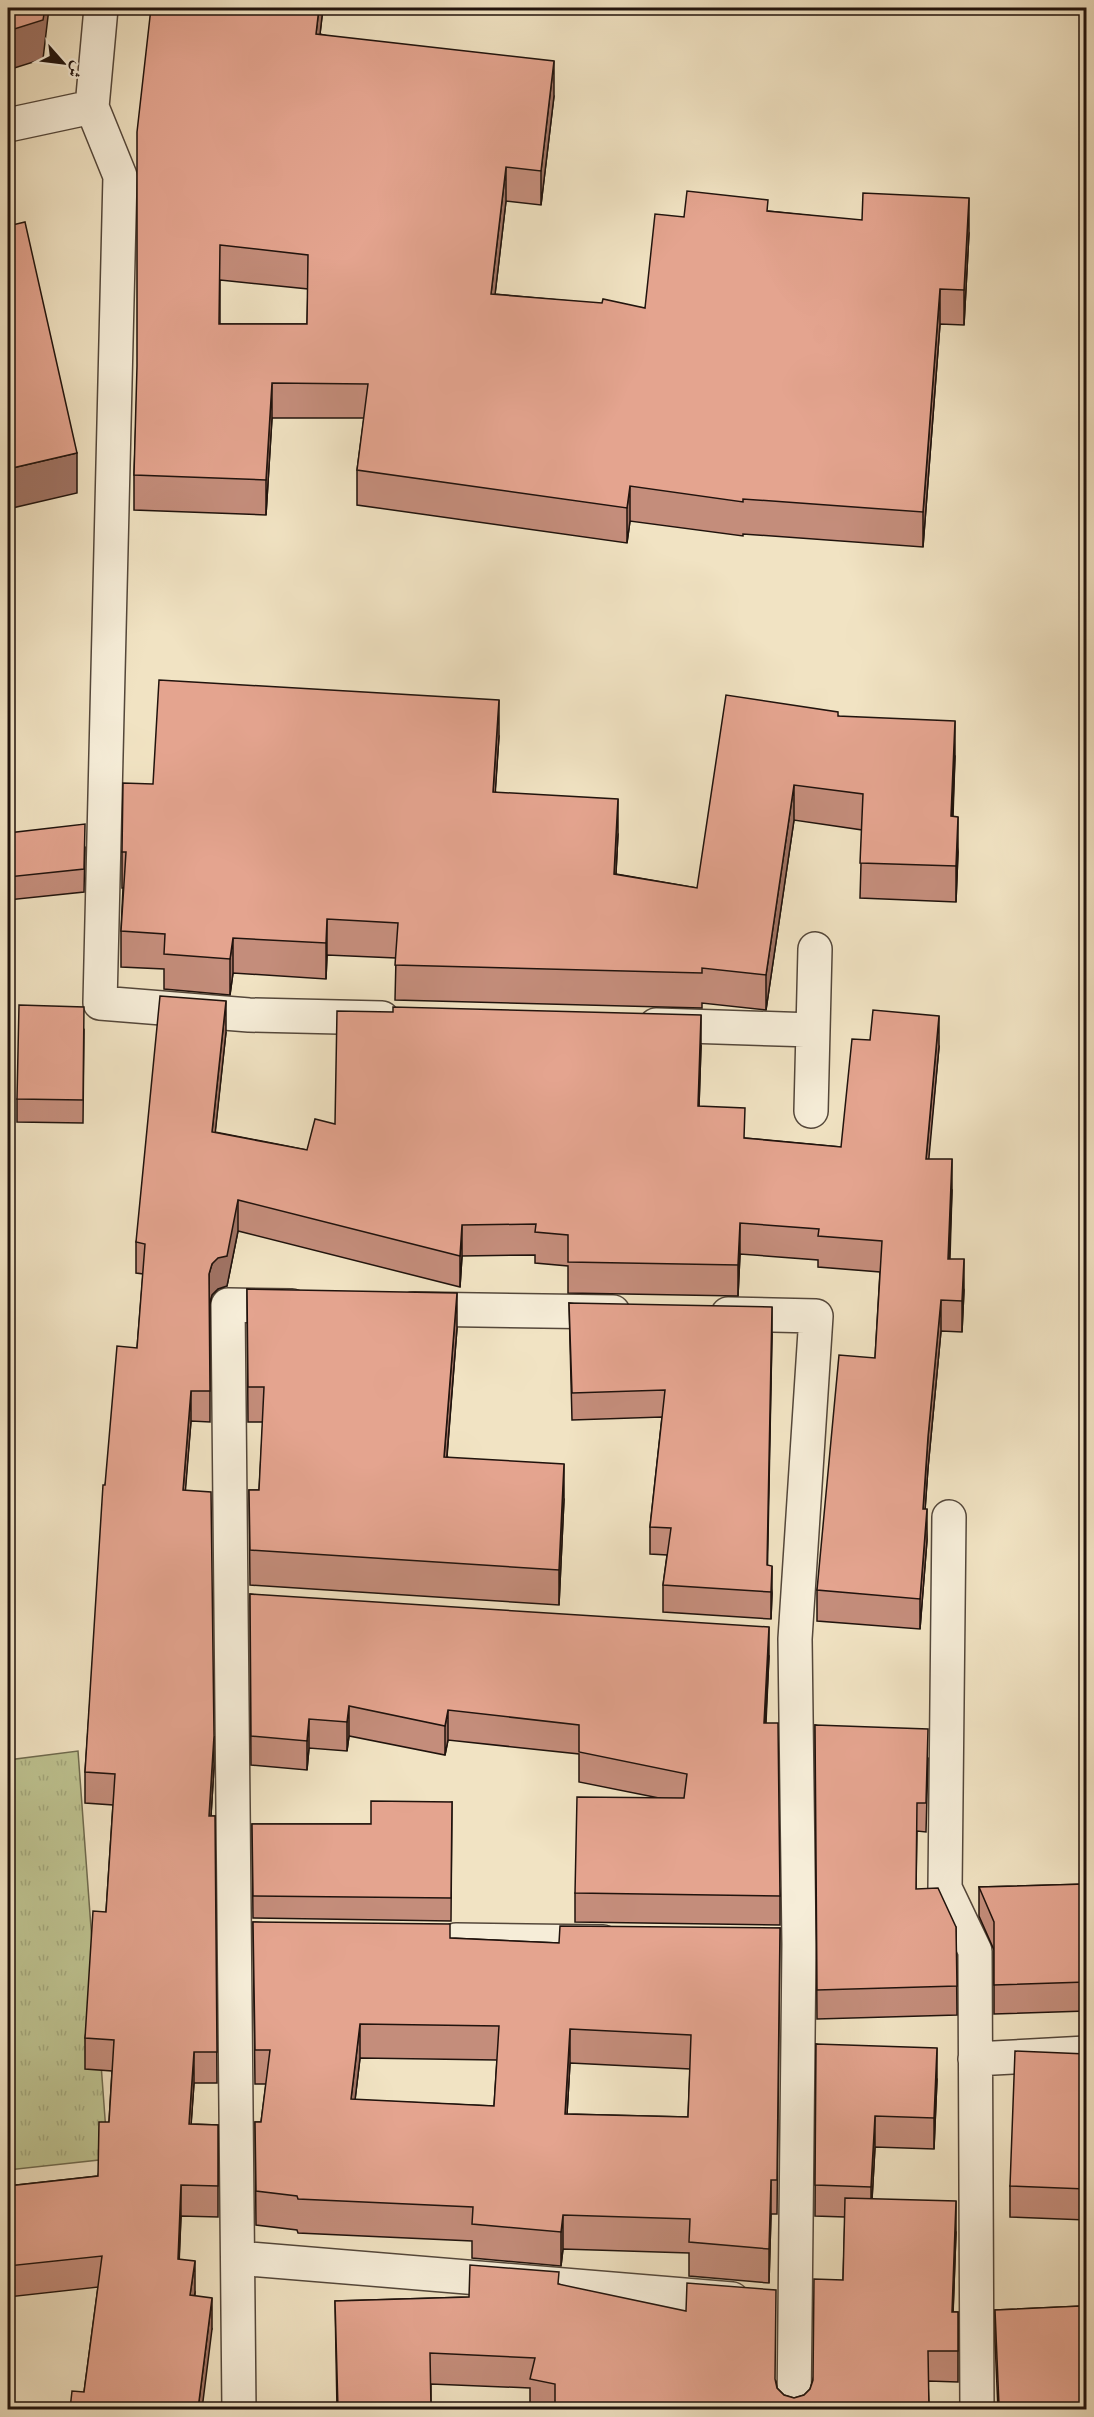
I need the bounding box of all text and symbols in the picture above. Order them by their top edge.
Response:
north arrow [33,33,93,93]
text: ش [61,57,88,81]

